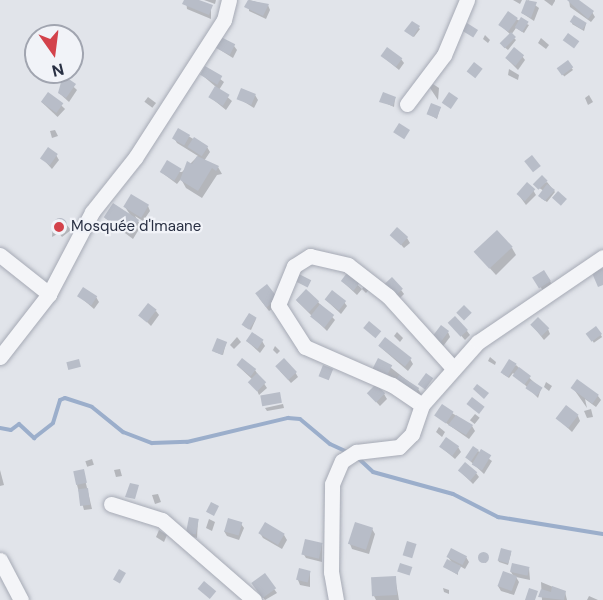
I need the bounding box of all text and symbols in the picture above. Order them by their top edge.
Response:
north arrow [24,24,84,84]
text: N [50,58,66,82]
place label: Mosquée d'Imaane [71,218,201,236]
marker: Mosquée d'Imaane [52,220,66,234]

